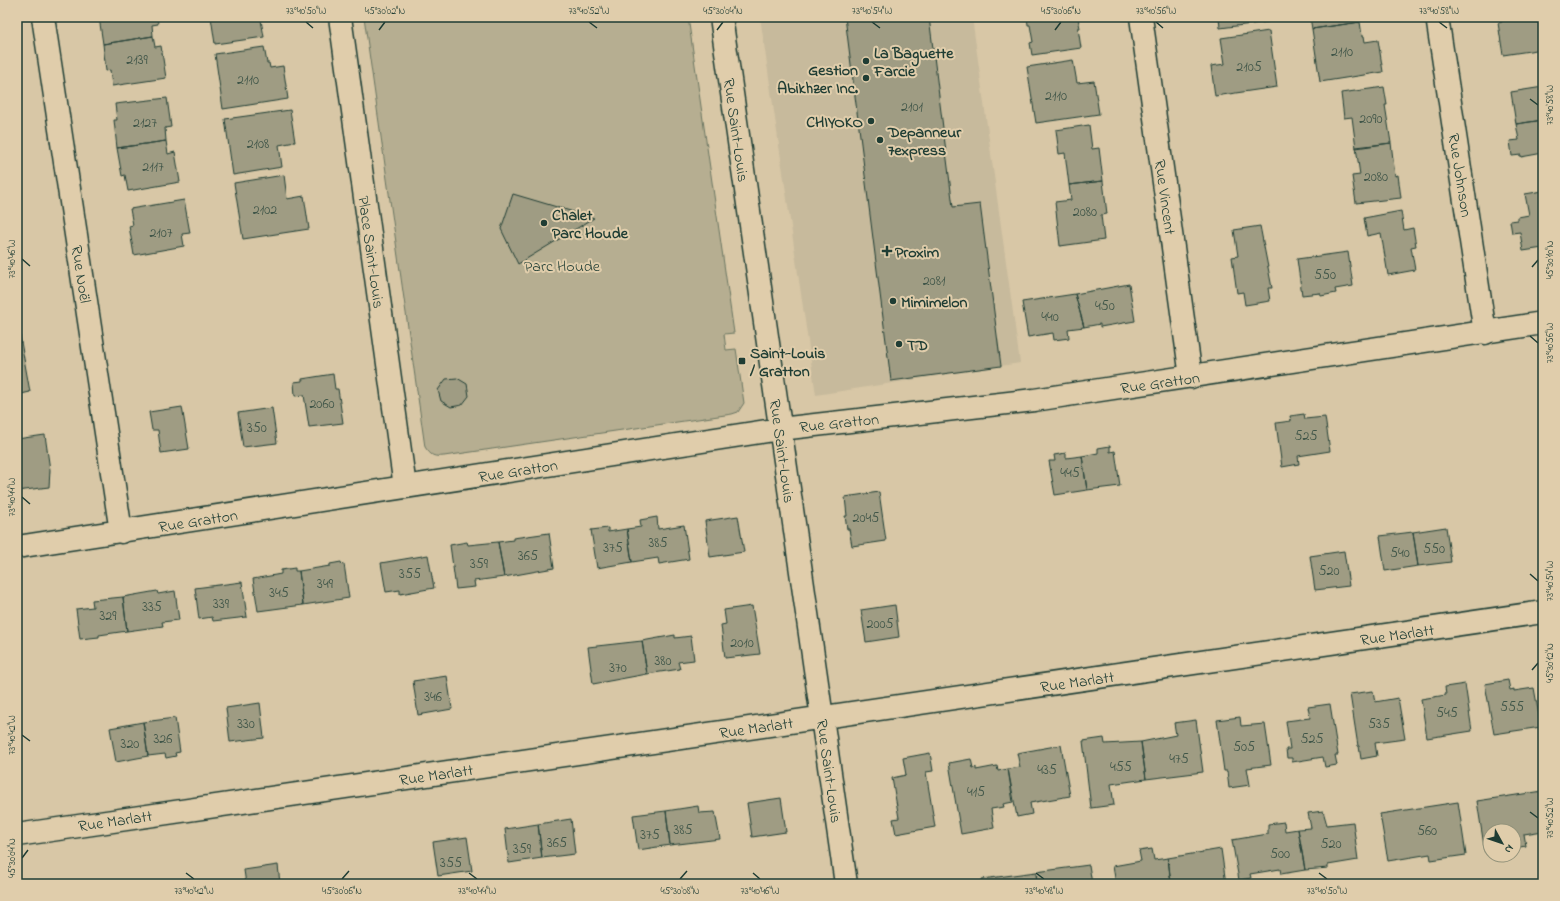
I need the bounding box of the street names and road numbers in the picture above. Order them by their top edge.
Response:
street label: Rue Saint-Louis [716,77,754,184]
street label: Rue Johnson [1441,132,1478,219]
street label: Rue Vincent [1147,158,1181,237]
street label: Place Saint-Louis [350,194,390,310]
street label: Rue Noël [64,244,96,305]
street label: Rue Gratton [1119,367,1202,401]
street label: Rue Saint-Louis [762,398,800,505]
street label: Rue Gratton [798,408,880,440]
street label: Rue Gratton [477,454,560,490]
street label: Rue Gratton [157,504,240,540]
street label: Rue Marlatt [1359,619,1436,653]
street label: Rue Marlatt [1039,666,1116,700]
street label: Rue Marlatt [718,712,795,746]
street label: Rue Saint-Louis [809,718,847,825]
street label: Rue Marlatt [398,759,475,793]
street label: Rue Marlatt [77,805,154,839]

